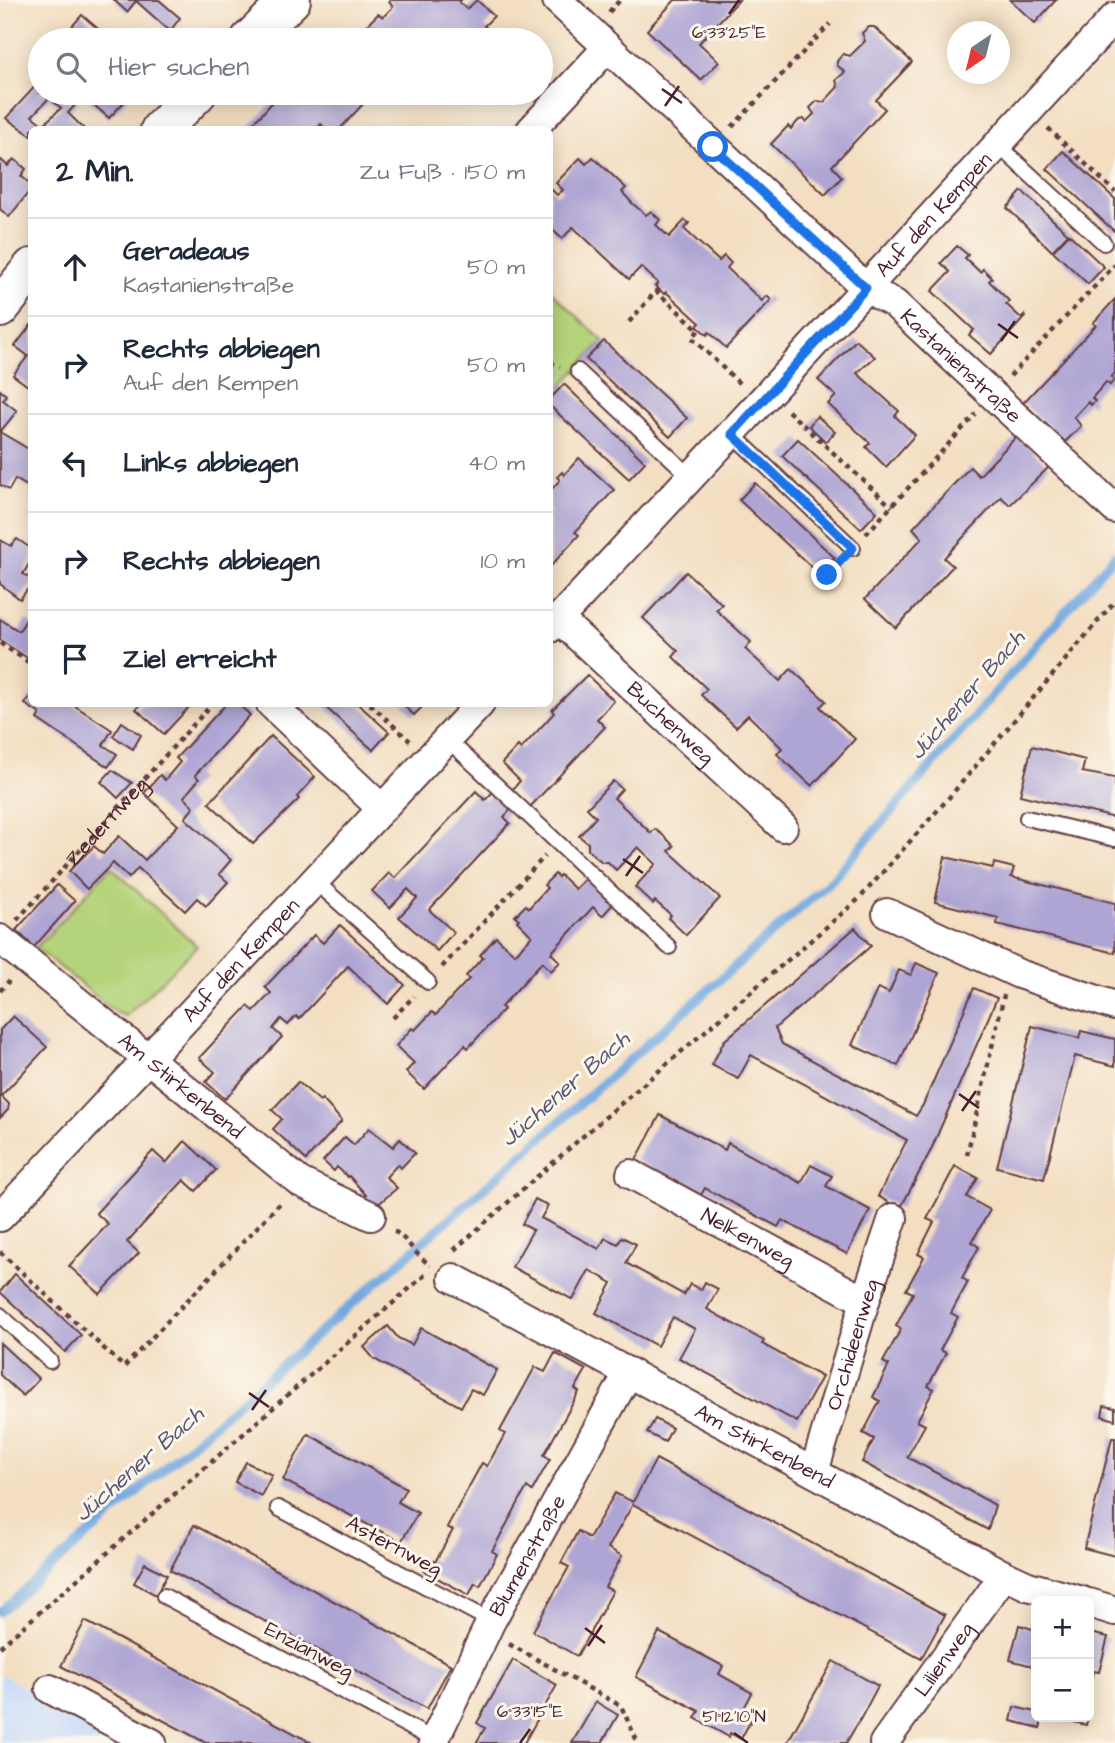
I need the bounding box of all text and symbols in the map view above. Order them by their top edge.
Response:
text: 6°33'25"E [692,20,767,45]
north arrow [947,21,1010,84]
search box [28,28,553,105]
icon: search [52,48,90,86]
text: Hier suchen [108,49,249,85]
route start [697,131,728,162]
street label: Auf den Kempen [869,146,998,283]
text: 2 Min. [56,151,134,193]
text: Zu Fuß · 150 m [360,156,525,188]
text: Geradeaus [123,233,250,269]
icon: ahead [56,248,94,286]
text: 50 m [467,251,525,283]
text: Kastanienstraße [123,269,294,301]
street label: Kastanienstraße [894,302,1028,430]
text: Rechts abbiegen [123,331,320,367]
icon: right [56,346,94,384]
text: 50 m [467,349,525,381]
text: Auf den Kempen [123,367,298,399]
icon: left [56,444,94,482]
text: Links abbiegen [123,445,298,481]
text: 40 m [468,447,525,479]
icon: right [56,542,94,580]
text: Rechts abbiegen [123,543,320,579]
text: 10 m [480,545,525,577]
route end [811,559,842,590]
water label: Jüchener Bach [902,622,1033,767]
icon: arrive [56,640,94,678]
text: Ziel erreicht [123,641,277,677]
street label: Buchenweg [621,675,721,773]
street label: Zedernweg [58,770,156,872]
street label: Auf den Kempen [175,892,306,1028]
water label: Jüchener Bach [493,1023,638,1154]
street label: Am Stirkenbend [112,1026,250,1146]
street label: Nelkenweg [696,1200,800,1276]
street label: Orchideenweg [819,1275,888,1414]
street label: Am Stirkenbend [690,1397,840,1495]
water label: Jüchener Bach [67,1398,212,1529]
street label: Blumenstraße [482,1489,573,1621]
street label: Asternweg [340,1509,447,1585]
map controls [1031,1596,1094,1722]
button: + [1031,1596,1094,1659]
street label: Enzianweg [258,1614,359,1687]
street label: Lilienweg [907,1616,982,1702]
button: − [1031,1659,1094,1722]
text: 6°33'15"E [497,1699,564,1724]
text: 51°12'10"N [702,1704,766,1729]

